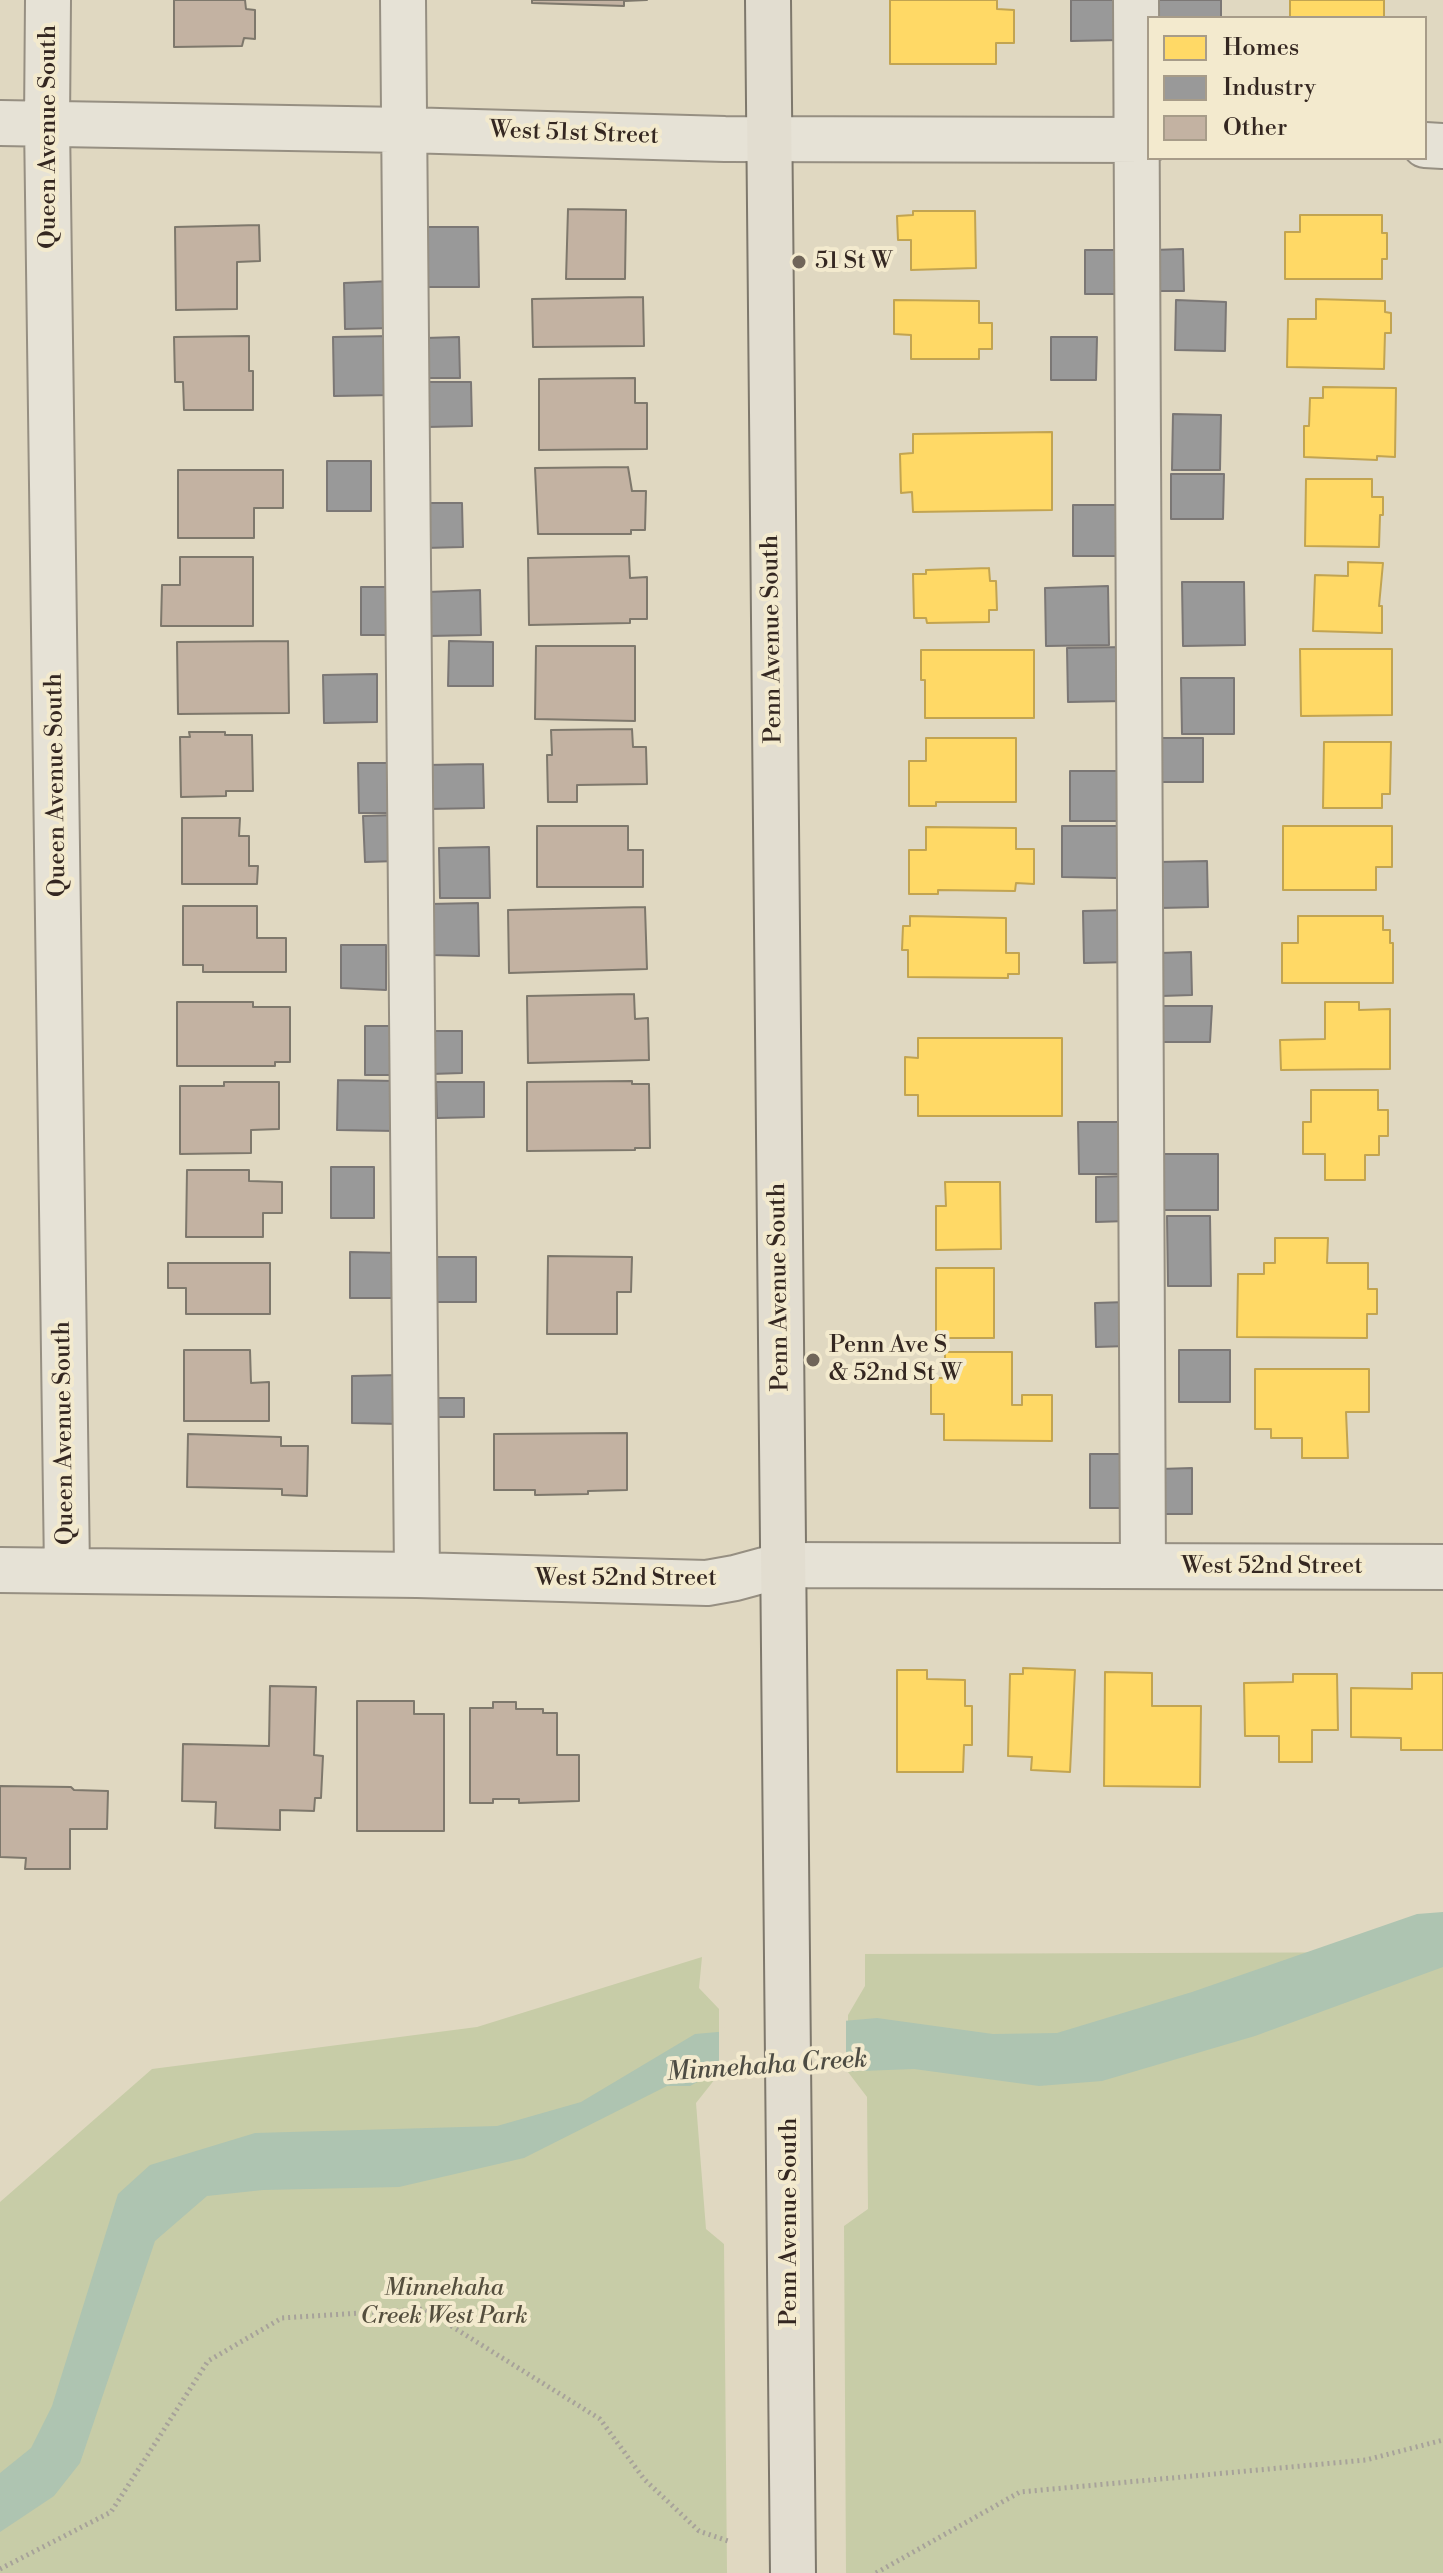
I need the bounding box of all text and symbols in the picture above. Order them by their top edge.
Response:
legend [1147,16,1427,160]
street label: Queen Avenue South [35,25,63,249]
text: Homes [1223,33,1299,63]
text: Industry [1223,73,1316,103]
text: Other [1223,113,1287,143]
street label: West 51st Street [489,117,659,151]
place label: 51 St W [815,248,892,276]
marker: 51 St W [790,253,808,271]
street label: Penn Avenue South [757,534,789,744]
street label: Queen Avenue South [41,673,73,897]
street label: Penn Avenue South [764,1182,796,1392]
street label: Queen Avenue South [49,1321,81,1545]
place label: Penn Ave S & 52nd St W [829,1332,962,1388]
marker: Penn Ave S & 52nd St W [804,1351,822,1369]
street label: West 52nd Street [1181,1553,1363,1581]
street label: West 52nd Street [535,1565,717,1593]
water label: Minnehaha Creek [665,2044,869,2090]
street label: Penn Avenue South [776,2118,804,2326]
park label: Minnehaha Creek West Park [361,2275,527,2331]

